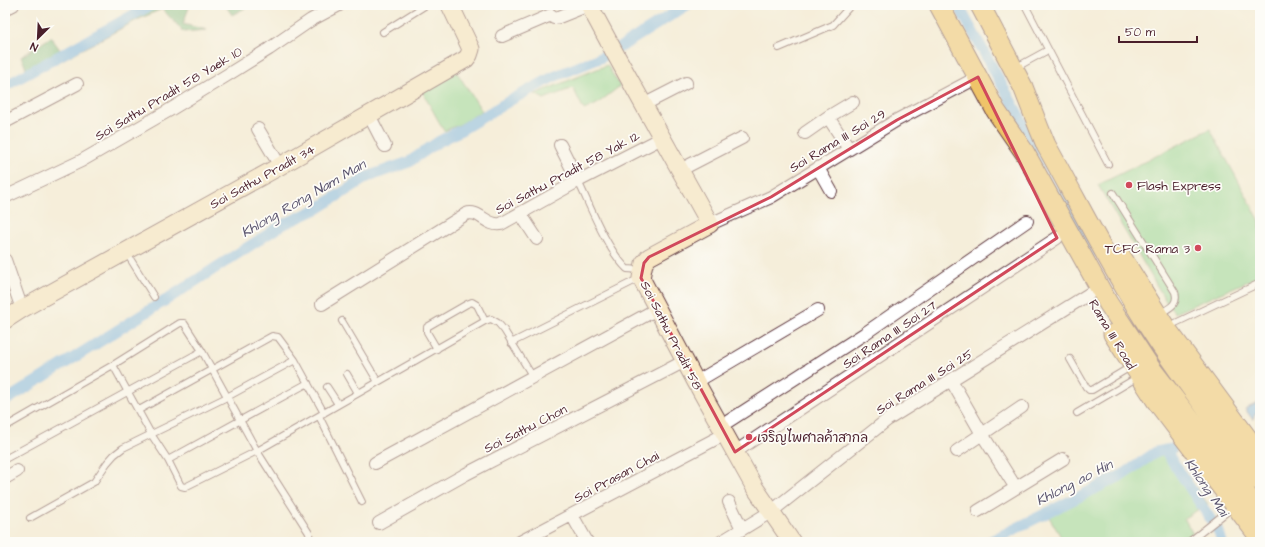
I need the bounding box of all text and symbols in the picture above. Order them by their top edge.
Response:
north arrow [18,18,58,58]
scale bar [1119,18,1197,44]
text: 50 m [1125,24,1156,41]
text: N [28,38,40,55]
street label: Soi Sathu Pradit 58 Yaek 10 [91,43,246,145]
street label: Soi Rama III Soi 29 [786,105,889,177]
street label: Soi Sathu Pradit 58 Yak 12 [492,127,643,219]
street label: Soi Sathu Pradit 34 [207,140,319,213]
water label: Khlong Rong Nam Man [237,154,370,243]
place label: Flash Express [1137,177,1222,195]
marker: Flash Express [1124,180,1134,190]
place label: TCFC Rama 3 [1105,240,1190,258]
marker: TCFC Rama 3 [1193,243,1203,253]
street label: Soi Sathu Pradit 58 [636,278,707,394]
street label: Rama III Road [1084,296,1140,373]
street label: Soi Rama III Soi 27 [839,297,940,373]
street label: Soi Rama III Soi 25 [873,345,976,419]
street label: Soi Sathu Chon [481,400,570,458]
place label: เจริญไพศาลค้าสากล [757,428,868,447]
marker: เจริญไพศาลค้าสากล [744,432,754,442]
street label: Soi Prasan Chai [571,447,662,507]
water label: Khlong ao Hin [1033,455,1117,511]
water label: Khlong Mai [1179,455,1234,522]

